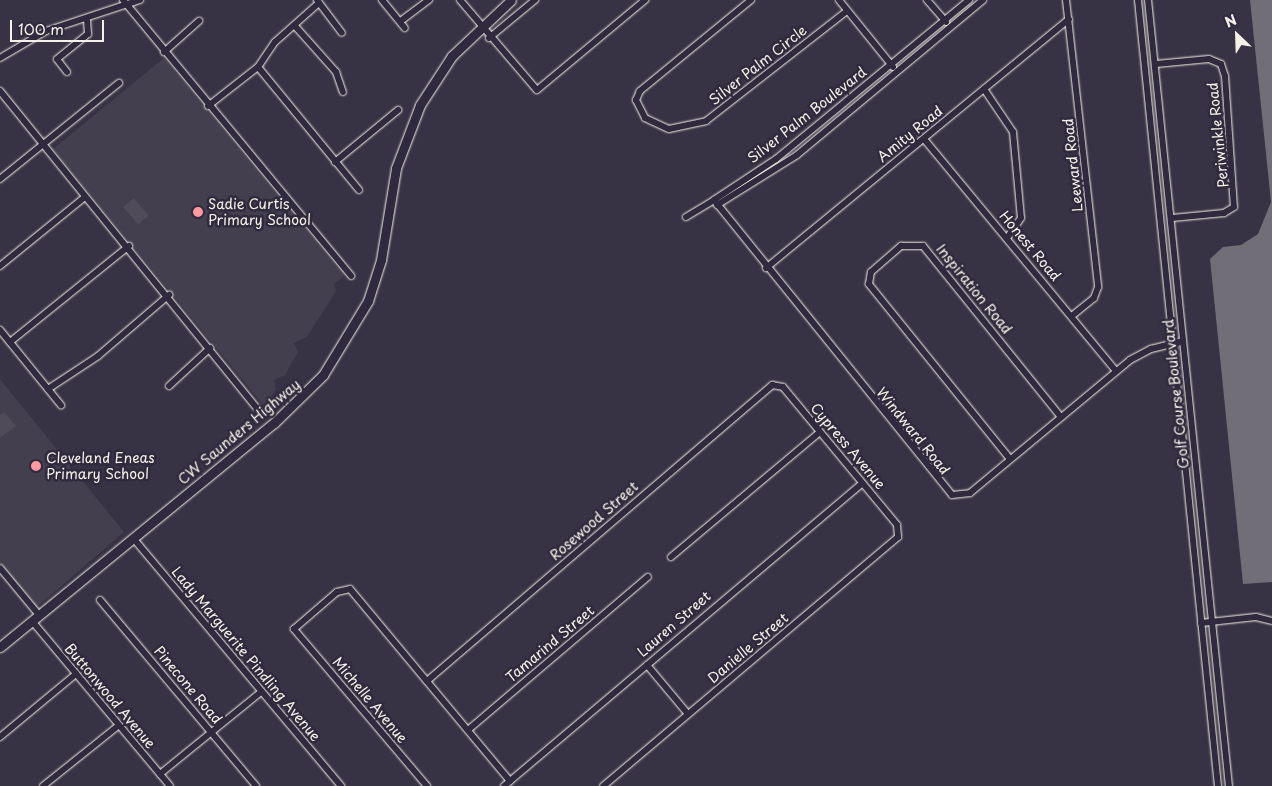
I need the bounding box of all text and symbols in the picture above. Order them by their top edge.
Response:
text: N [1221,9,1240,33]
scale bar [12,10,106,42]
north arrow [1212,10,1262,60]
text: 100 m [18,17,64,40]
street label: Silver Palm Circle [705,21,811,109]
street label: Silver Palm Boulevard [744,63,870,167]
street label: Periwinkle Road [1204,81,1232,189]
street label: Amity Road [874,102,946,166]
street label: Leeward Road [1060,117,1086,213]
place label: Sadie Curtis Primary School [208,196,311,228]
marker: Sadie Curtis Primary School [192,206,204,218]
street label: Honest Road [996,208,1064,284]
street label: Inspiration Road [933,241,1015,337]
street label: Golf Course Boulevard [1160,318,1192,470]
street label: CW Saunders Highway [174,376,304,488]
street label: Windward Road [872,384,954,478]
street label: Cypress Avenue [807,400,889,492]
place label: Cleveland Eneas Primary School [46,450,155,482]
marker: Cleveland Eneas Primary School [30,460,42,472]
street label: Rosewood Street [546,478,642,564]
street label: Lady Marguerite Pindling Avenue [169,564,323,744]
street label: Lauren Street [634,587,714,661]
street label: Tamarind Street [502,602,598,686]
street label: Danielle Street [704,609,792,687]
street label: Buttonwood Avenue [61,640,159,752]
street label: Pinecone Road [150,642,226,728]
street label: Michelle Avenue [329,654,411,746]

